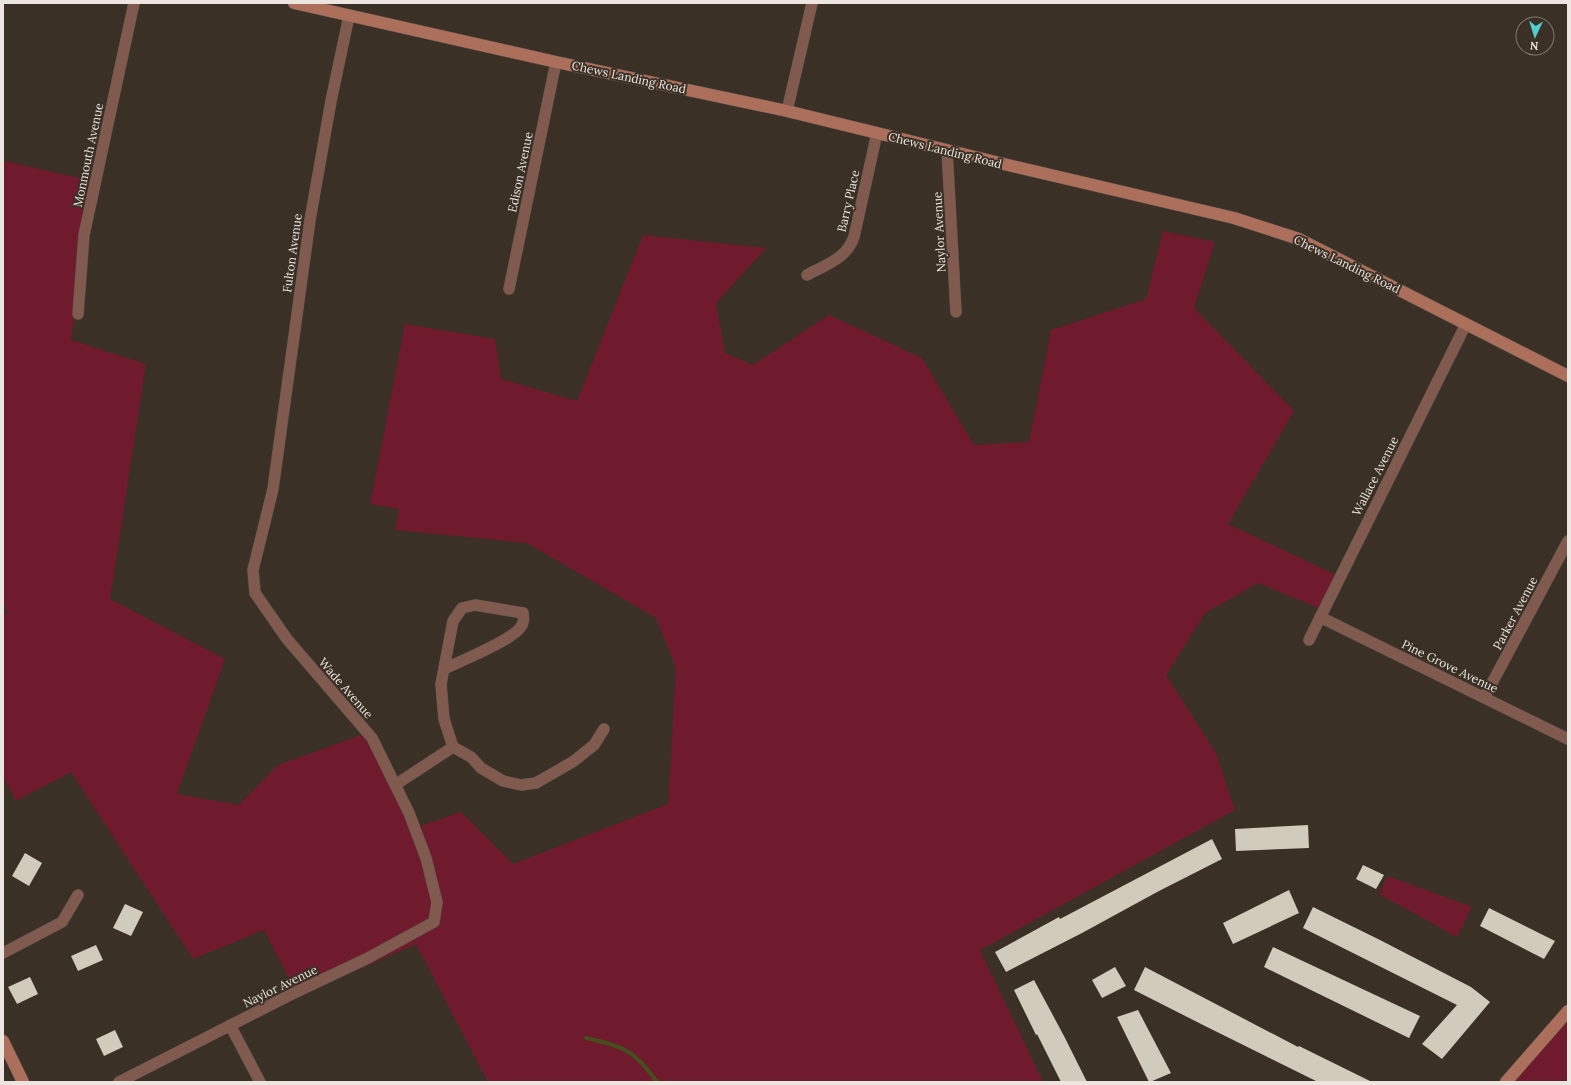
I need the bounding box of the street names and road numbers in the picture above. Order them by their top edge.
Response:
street label: Chews Landing Road [570,58,688,96]
street label: Monmouth Avenue [70,101,106,208]
street label: Chews Landing Road [887,129,1003,171]
street label: Edison Avenue [504,130,536,214]
street label: Barry Place [834,168,863,233]
street label: Naylor Avenue [929,191,949,273]
street label: Fulton Avenue [279,212,305,294]
street label: Chews Landing Road [1291,232,1403,296]
street label: Wallace Avenue [1349,433,1402,518]
street label: Parker Avenue [1489,574,1541,652]
street label: Pine Grove Avenue [1399,636,1501,696]
street label: Wade Avenue [316,655,377,722]
street label: Naylor Avenue [240,961,320,1010]

